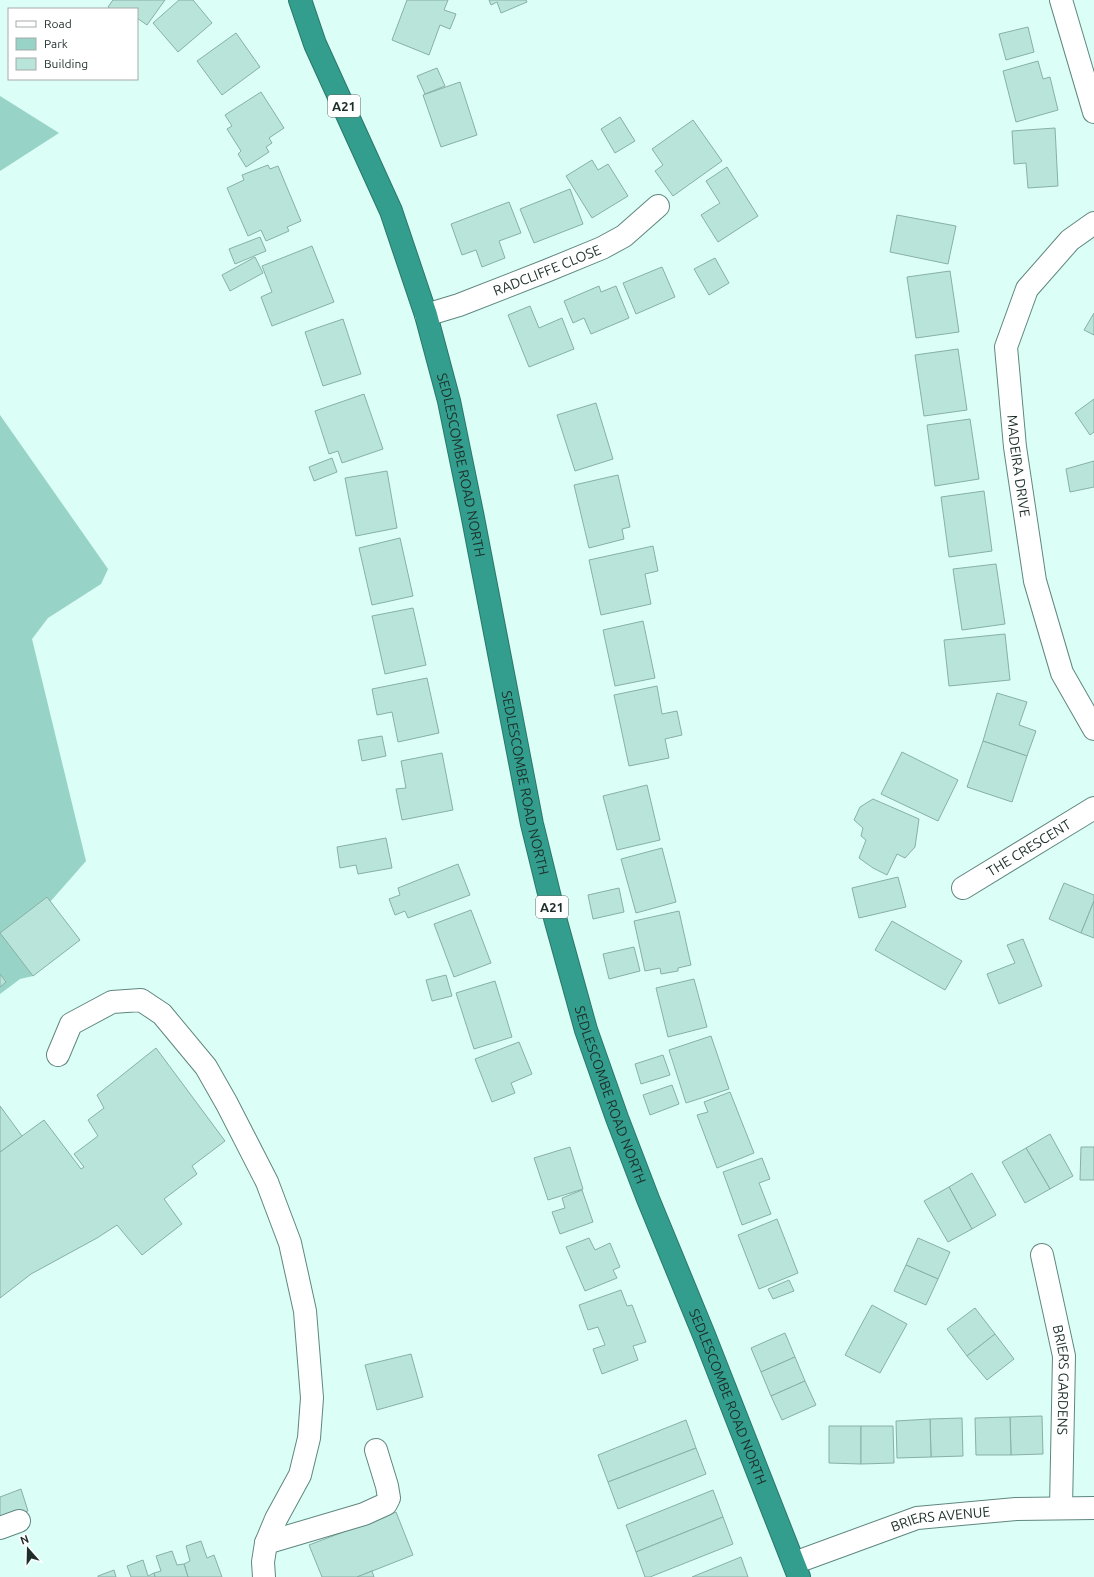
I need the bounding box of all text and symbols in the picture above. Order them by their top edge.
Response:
legend [8,8,138,80]
text: Road [44,17,72,30]
text: Park [44,37,68,50]
text: Building [44,57,88,70]
road number: A21 [328,95,360,117]
street label: RADCLIFFE CLOSE [491,241,603,299]
street label: SEDLESCOMBE ROAD NORTH [434,371,488,559]
street label: MADEIRA DRIVE [1004,414,1033,518]
street label: SEDLESCOMBE ROAD NORTH [498,689,552,876]
street label: THE CRESCENT [984,816,1074,880]
road number: A21 [536,896,568,918]
street label: SEDLESCOMBE ROAD NORTH [572,1004,649,1186]
street label: SEDLESCOMBE ROAD NORTH [686,1306,770,1487]
street label: BRIERS GARDENS [1049,1323,1072,1435]
street label: BRIERS AVENUE [888,1503,991,1535]
north arrow [8,1529,48,1569]
text: N [19,1533,30,1547]

